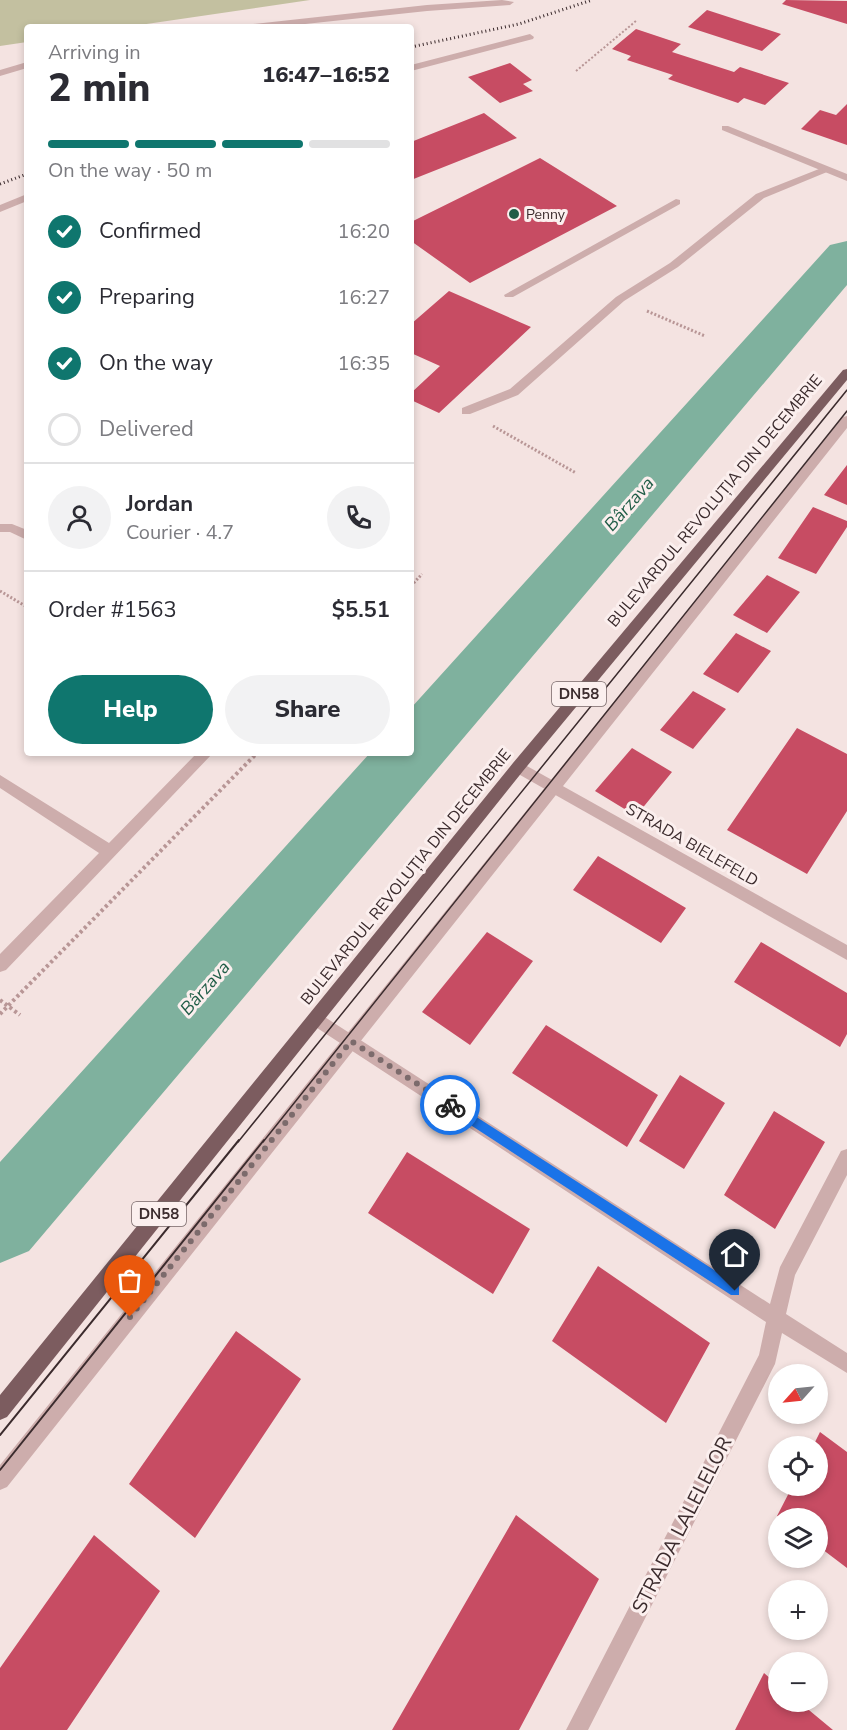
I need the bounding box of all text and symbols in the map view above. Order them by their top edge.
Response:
text: Arriving in [48,39,141,66]
text: 16:47–16:52 [262,60,390,90]
text: 2 min [48,62,151,115]
text: On the way · 50 m [48,157,212,184]
place label: Penny [526,205,566,224]
marker: Penny [507,207,521,221]
icon: check [48,215,81,248]
text: Confirmed [99,216,201,246]
text: 16:20 [337,218,390,245]
icon: check [48,281,81,314]
text: Preparing [99,282,195,312]
text: 16:27 [337,284,390,311]
icon: check [48,347,81,380]
text: On the way [99,348,213,378]
text: 16:35 [337,350,390,377]
street label: BULEVARDUL REVOLUȚIA DIN DECEMBRIE [603,370,827,632]
text: Delivered [99,414,194,444]
water label: Bârzava [599,472,659,536]
button: person [48,486,111,549]
button: phone [327,486,390,549]
text: Jordan [126,489,193,519]
text: Courier · 4.7 [126,519,234,546]
text: Order #1563 [48,595,177,625]
text: $5.51 [332,595,390,625]
button: Help [48,675,213,744]
button: Share [225,675,390,744]
road number: DN58 [552,682,606,706]
street label: BULEVARDUL REVOLUȚIA DIN DECEMBRIE [296,744,516,1010]
street label: STRADA BIELEFELD [622,798,762,892]
water label: Bârzava [175,956,235,1020]
courier [420,1075,480,1135]
icon: bike [434,1089,467,1122]
road number: DN58 [132,1202,186,1226]
pin [709,1229,760,1291]
icon: home [718,1238,751,1271]
pin [104,1255,155,1317]
icon: bag [113,1264,146,1297]
north arrow [768,1364,828,1424]
map controls [768,1364,828,1712]
street label: STRADA LALELELOR [626,1432,738,1618]
button: locate [768,1436,828,1496]
button: layers [768,1508,828,1568]
button: + [768,1580,828,1640]
button: − [768,1652,828,1712]

